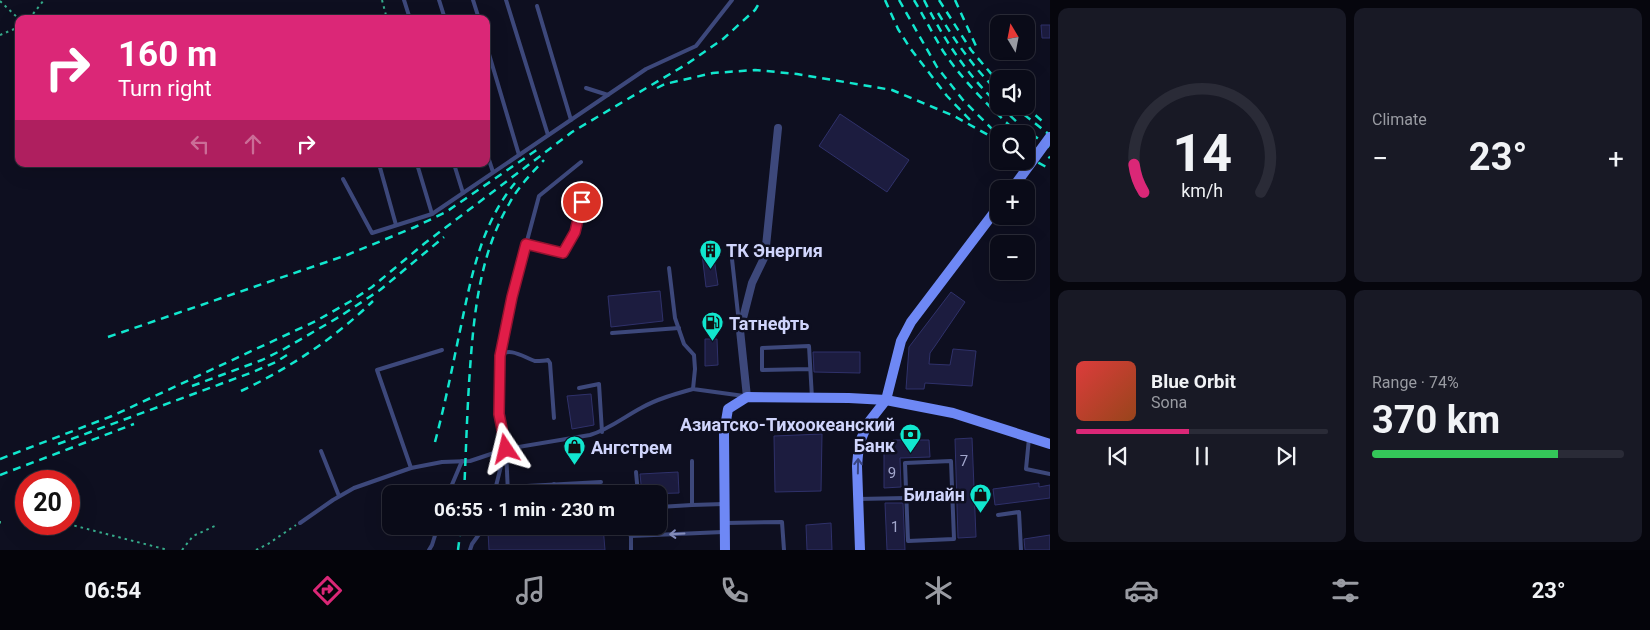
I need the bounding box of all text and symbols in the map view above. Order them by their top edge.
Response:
north arrow [990,15,1035,60]
map controls [990,15,1035,280]
text: 160 m [118,34,217,75]
icon: right [35,35,100,100]
button: sound [990,70,1035,115]
text: Turn right [118,76,212,101]
text: Climate [1372,110,1427,129]
text: 14 [1172,123,1232,184]
button: search [990,125,1035,170]
icon: left [186,130,214,158]
icon: ahead [239,130,267,158]
icon: right [292,130,320,158]
text: 23° [1469,135,1527,179]
text: − [1372,142,1388,175]
text: + [1608,142,1624,175]
button: + [990,180,1035,225]
text: km/h [1181,180,1223,201]
pin [561,181,603,223]
icon: arrive [568,188,596,216]
button: − [990,235,1035,280]
building icon: ТК Энергия [698,238,722,269]
place label: ТК Энергия [726,240,823,261]
fuel station icon: Татнефть [701,311,725,342]
place label: Татнефть [729,313,809,334]
text: Blue Orbit [1151,370,1236,393]
text: Range · 74% [1372,373,1459,392]
text: Sona [1151,393,1187,412]
text: 370 km [1372,398,1500,442]
place label: Азиатско-Тихоокеанский Банк [680,414,896,456]
position arrow [479,422,531,474]
bank icon: Азиатско-Тихоокеанский Банк [899,422,923,453]
shop icon: Ангстрем [563,435,587,466]
place label: Ангстрем [591,437,672,458]
icon: previous [1104,442,1132,470]
icon: pause [1188,442,1216,470]
icon: next [1272,442,1300,470]
house number: 7 [960,452,968,470]
one-way arrow [853,459,863,475]
house number: 9 [888,464,896,482]
speed limit sign: 20 [15,470,80,535]
shop icon: Билайн [969,482,993,513]
place label: Билайн [904,484,965,505]
text: 06:55 · 1 min · 230 m [434,498,615,521]
house number: 1 [891,518,899,536]
one-way arrow [670,529,686,539]
icon: directions [310,573,345,608]
icon: music [513,573,548,608]
icon: phone [717,573,752,608]
icon: climate [921,573,956,608]
icon: car [1124,573,1159,608]
icon: filters [1328,573,1363,608]
text: 06:54 [84,578,141,603]
text: 23° [1532,578,1566,603]

